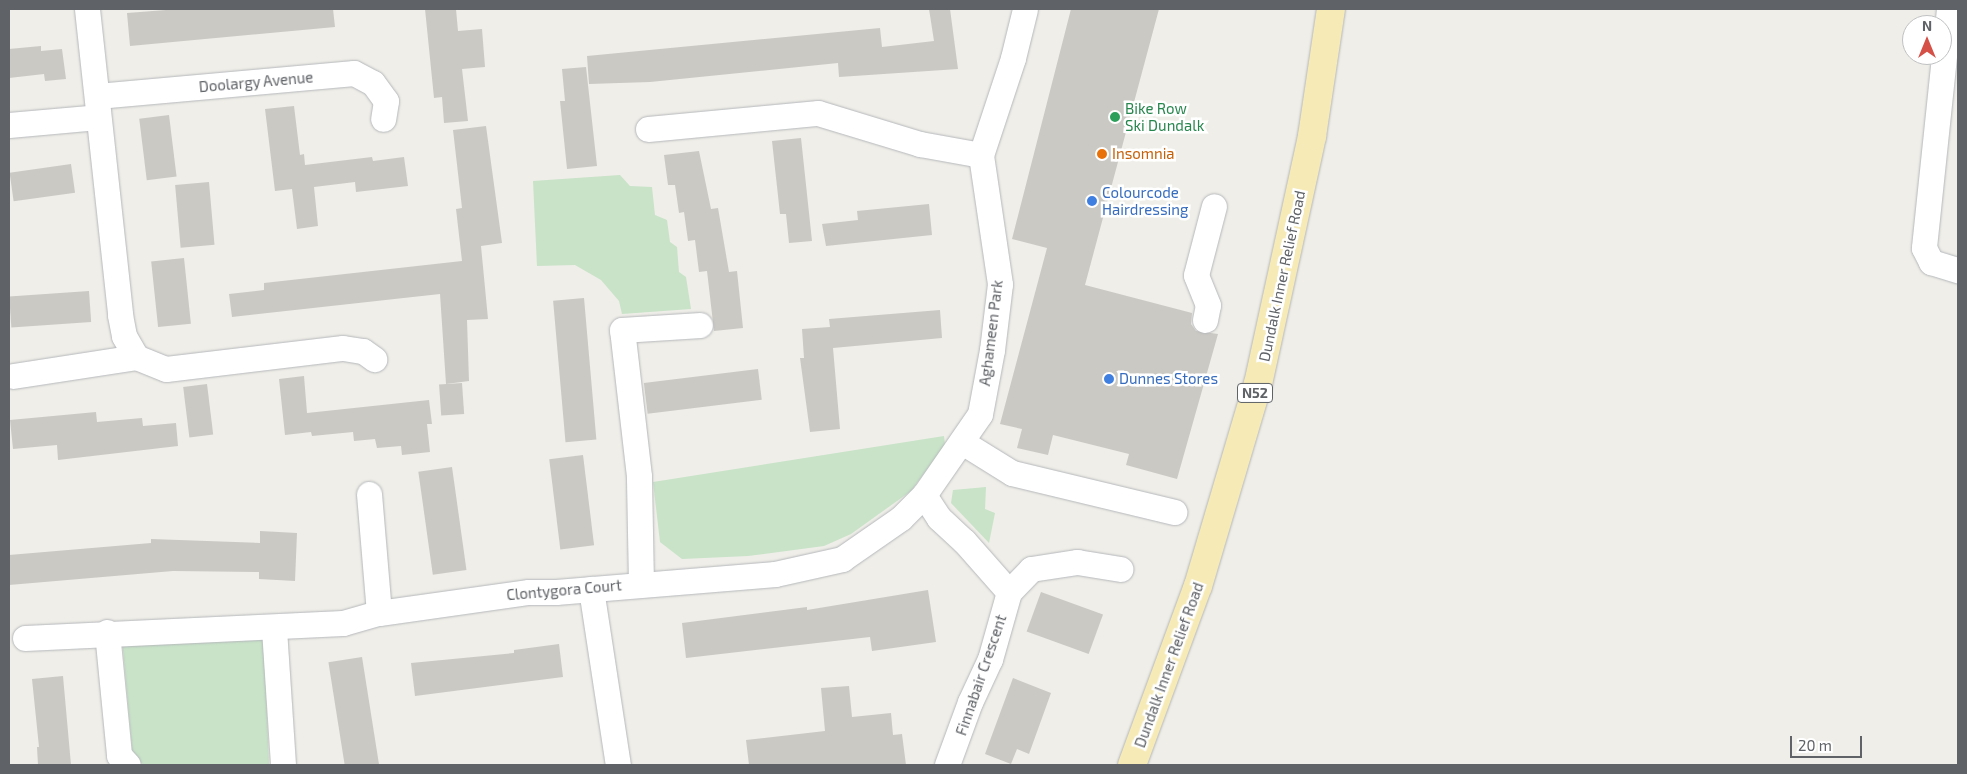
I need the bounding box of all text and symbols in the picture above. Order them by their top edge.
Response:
north arrow [1902,15,1952,65]
text: N [1922,17,1932,34]
street label: Doolargy Avenue [198,68,314,96]
place label: Bike Row Ski Dundalk [1125,99,1204,134]
marker: Bike Row Ski Dundalk [1109,111,1121,123]
place label: Insomnia [1112,145,1175,163]
marker: Insomnia [1096,148,1108,160]
place label: Colourcode Hairdressing [1102,183,1188,218]
street label: Dundalk Inner Relief Road [1255,188,1309,364]
marker: Colourcode Hairdressing [1086,195,1098,207]
street label: Aghameen Park [976,279,1006,387]
place label: Dunnes Stores [1119,370,1218,388]
marker: Dunnes Stores [1103,373,1115,385]
road number: N52 [1236,382,1274,404]
street label: Clontygora Court [506,576,622,604]
street label: Dundalk Inner Relief Road [1131,580,1207,750]
street label: Finnabair Crescent [952,612,1010,738]
scale bar [1792,726,1864,758]
text: 20 m [1798,736,1832,754]

